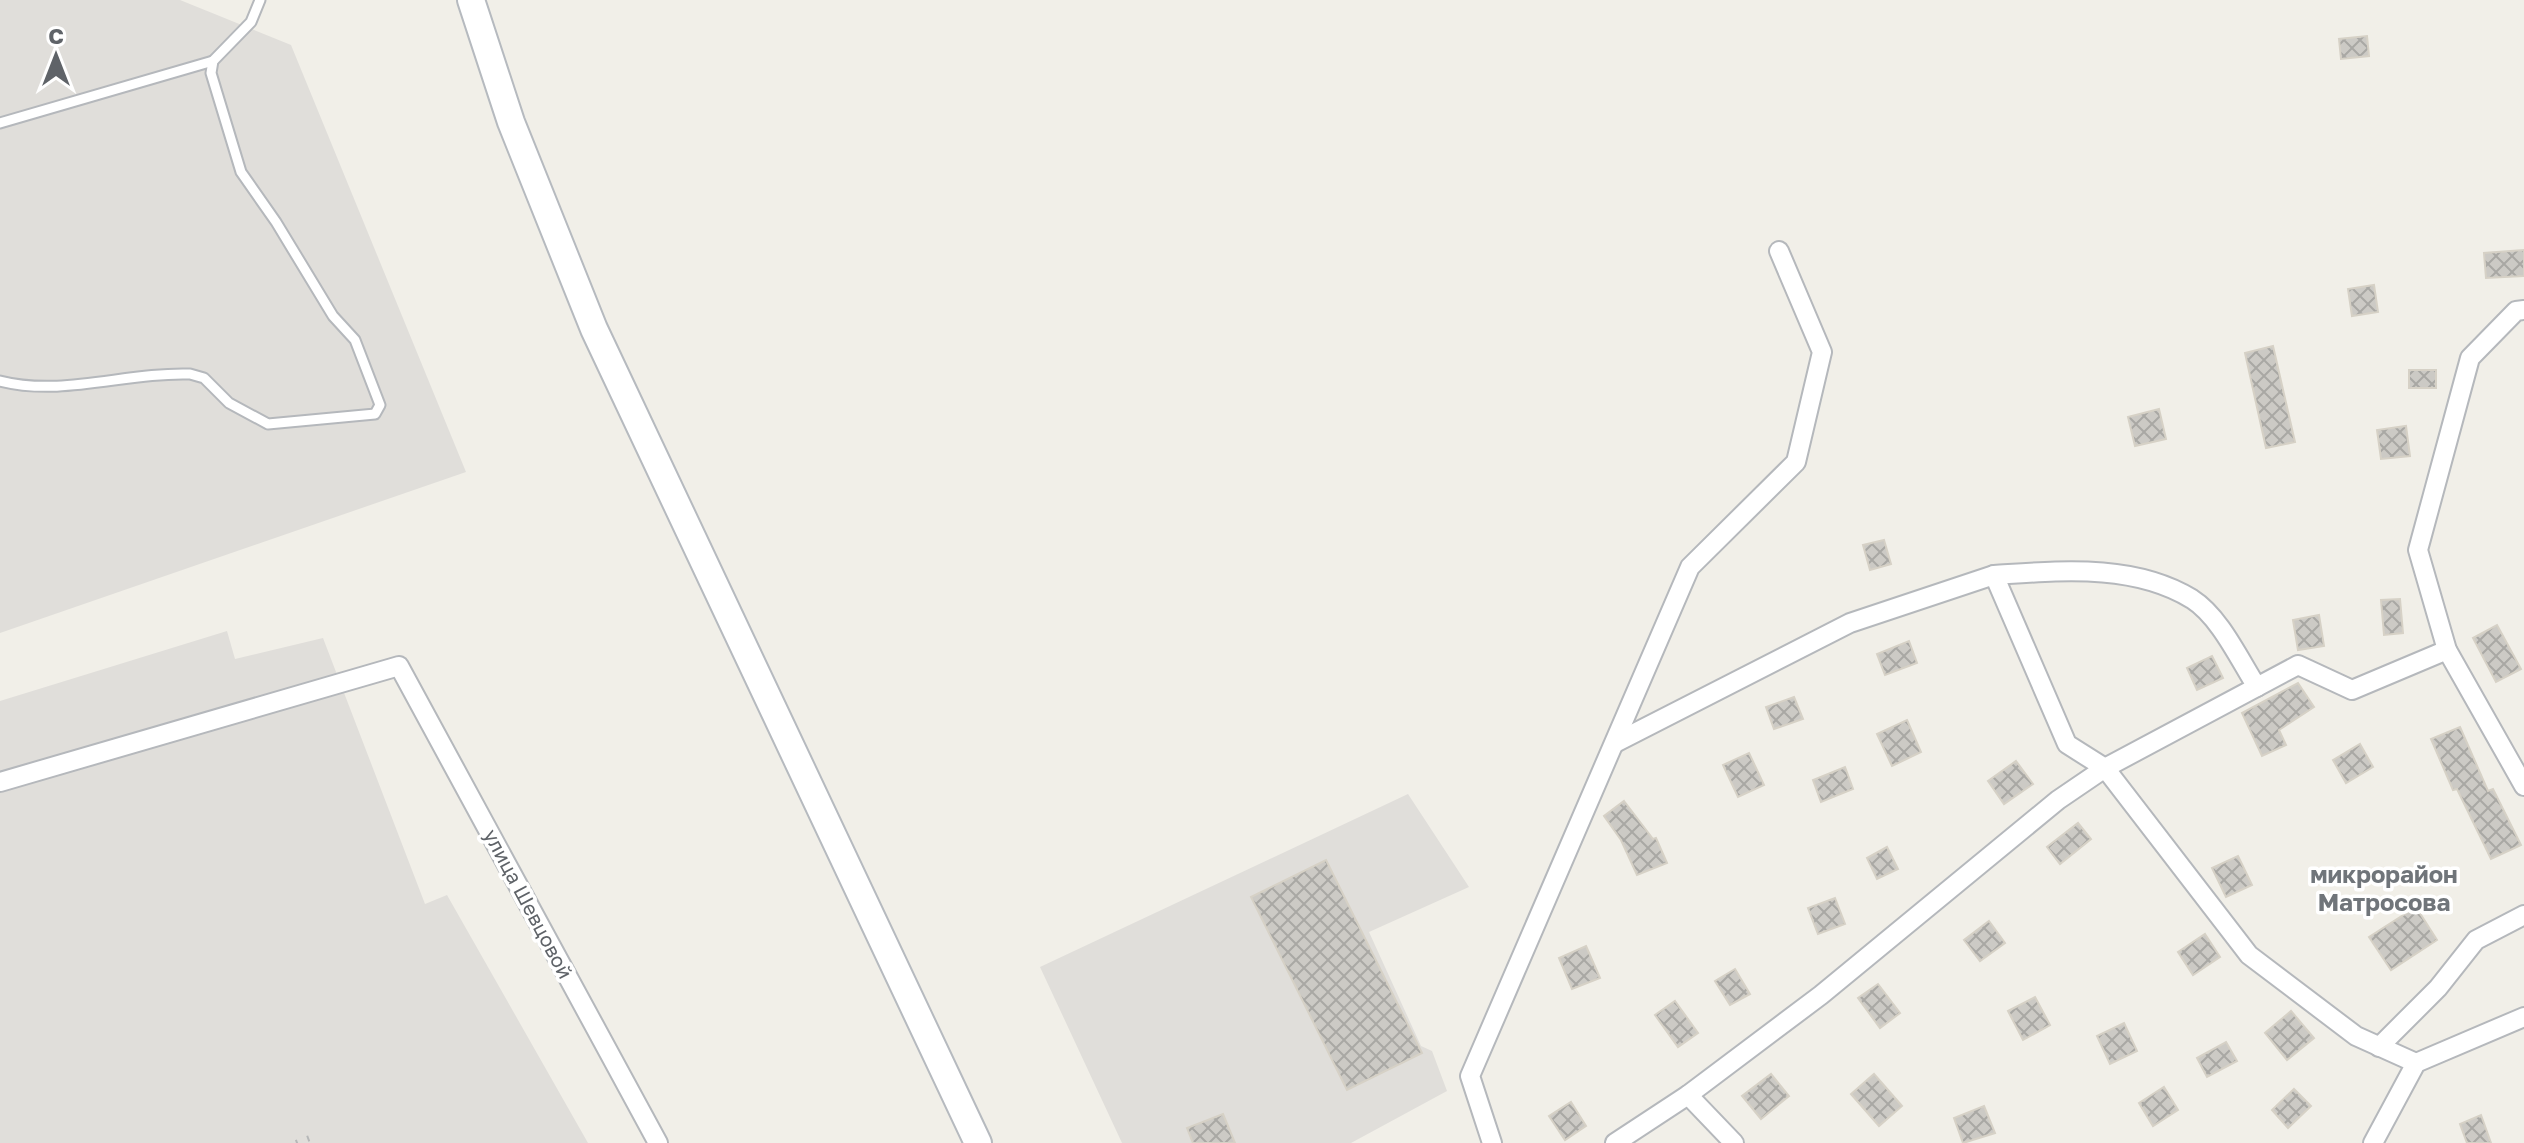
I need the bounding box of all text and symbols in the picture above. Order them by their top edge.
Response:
north arrow [16,16,96,96]
text: С [48,22,64,49]
street label: улица Шевцовой [479,825,578,982]
district label: микрорайон Матросова [2310,859,2458,916]

